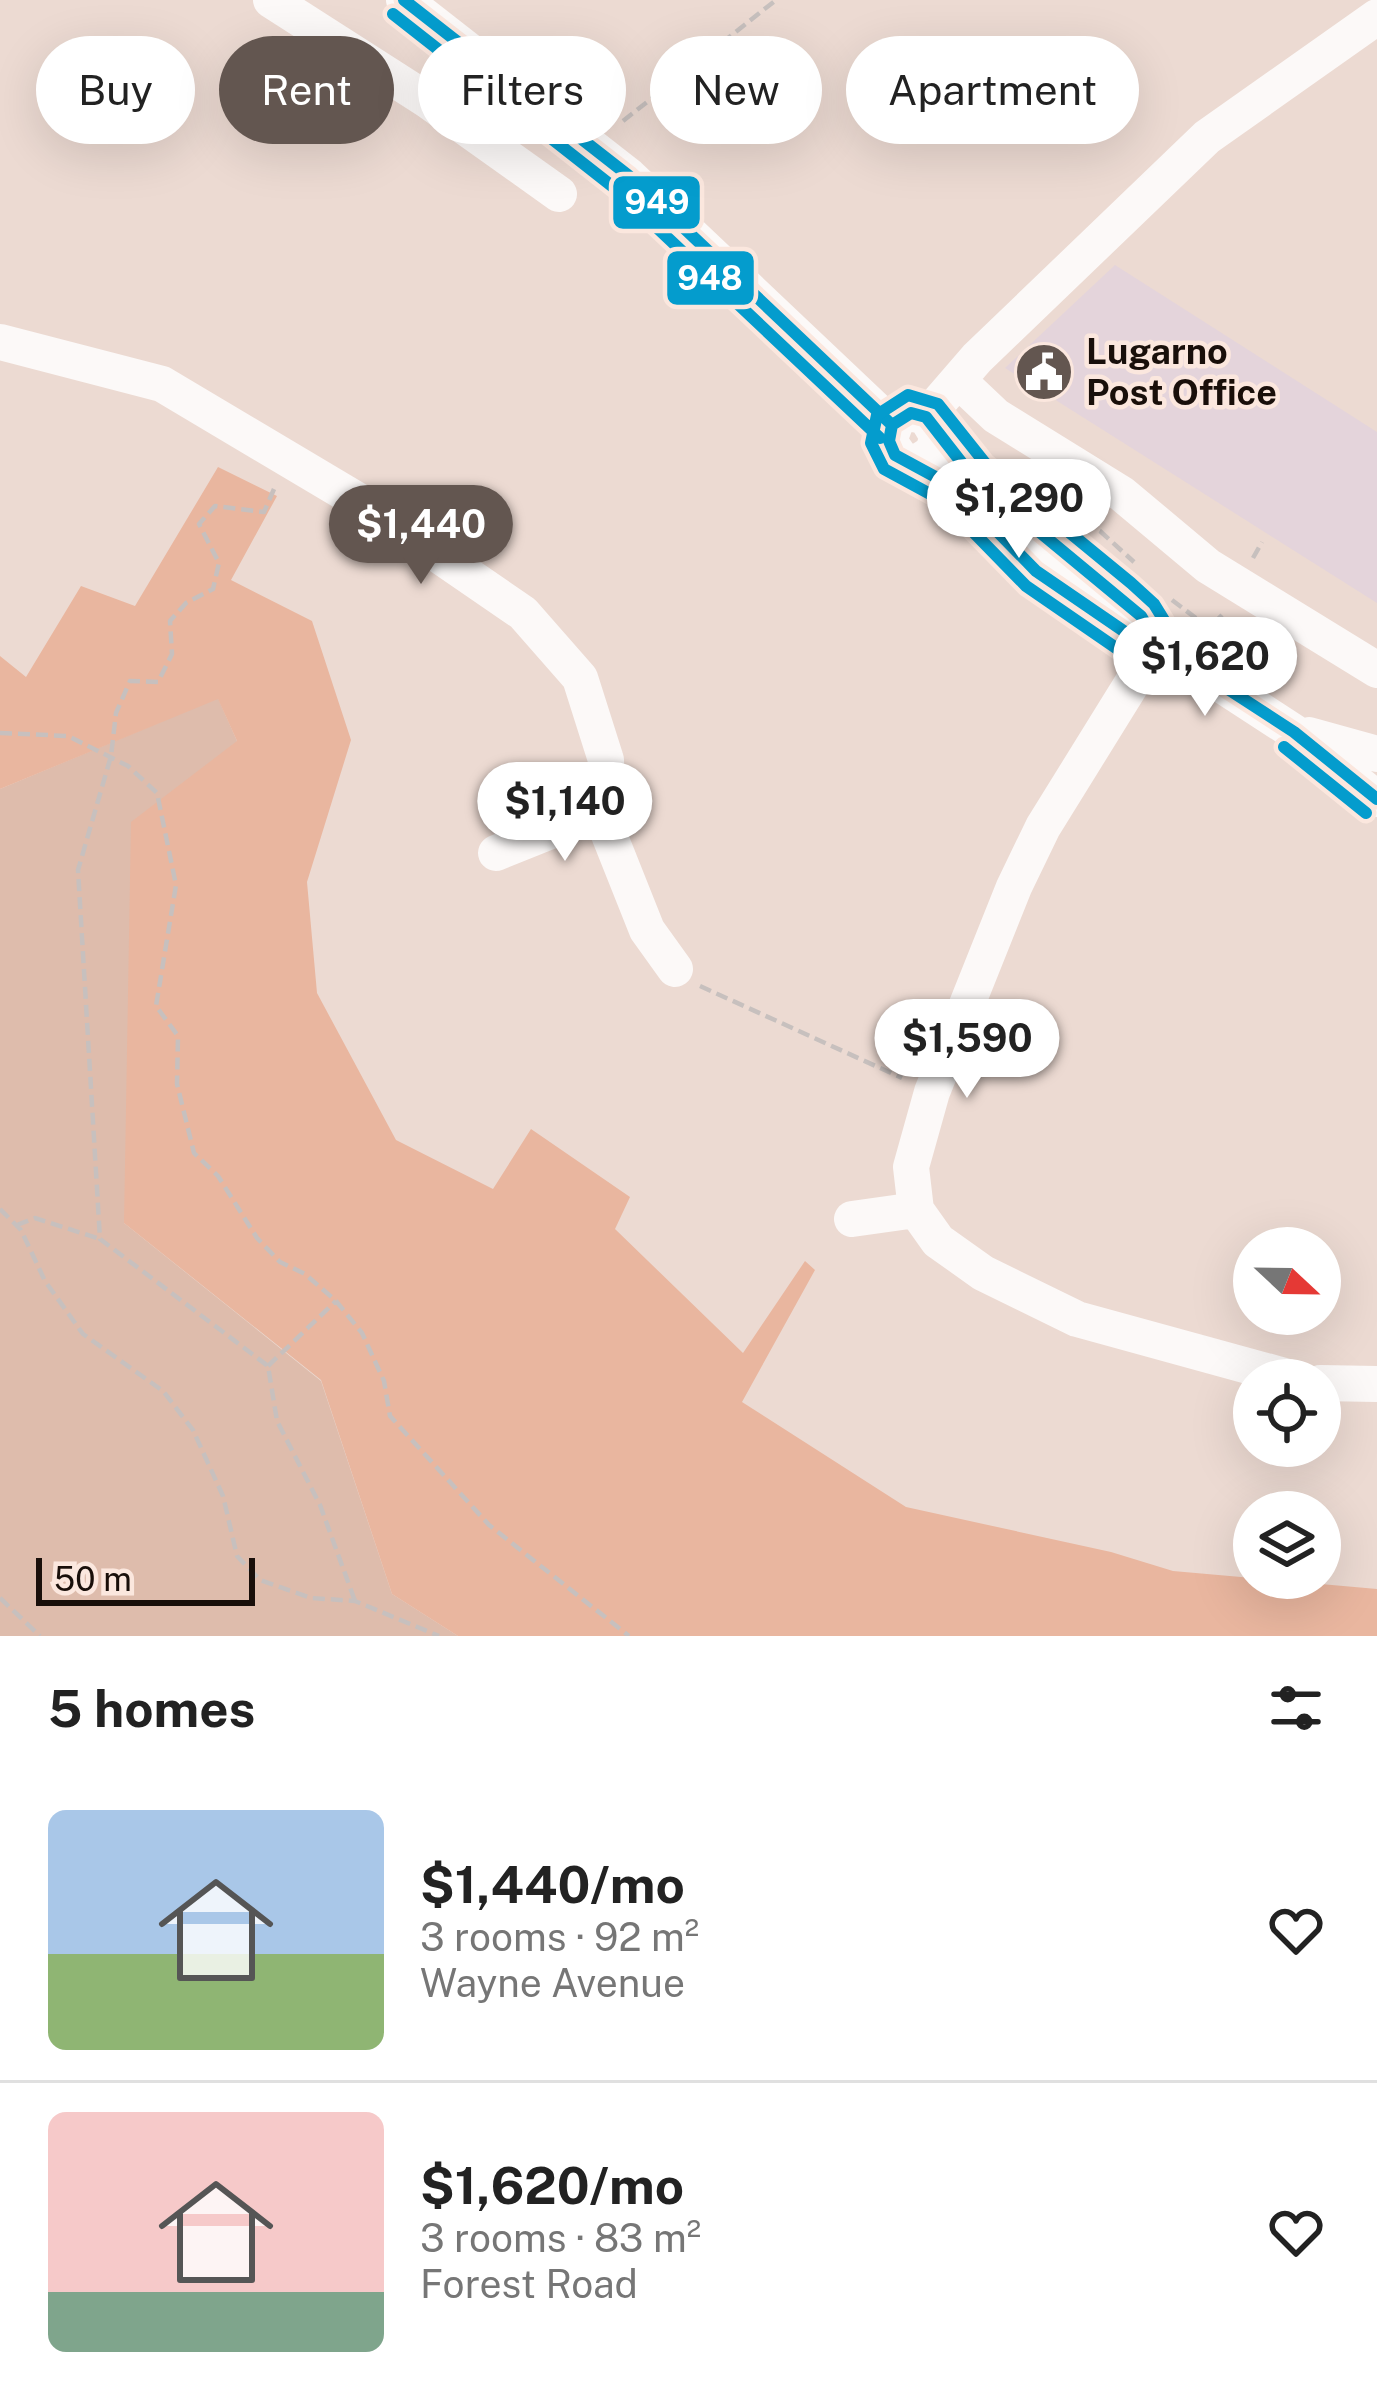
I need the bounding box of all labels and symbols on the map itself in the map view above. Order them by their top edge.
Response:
line badge: 949 [611,174,702,231]
text: 949 [624,183,690,221]
line badge: 948 [665,249,756,307]
text: 948 [677,259,743,297]
place label: Lugarno Post Office [1086,330,1277,413]
public building icon: Lugarno Post Office [1013,341,1075,403]
pin: $1,290 [921,459,1117,561]
pin: $1,440 [323,485,519,587]
pin: $1,620 [1107,617,1303,719]
pin: $1,140 [467,762,663,864]
pin: $1,590 [869,999,1065,1101]
north arrow [1233,1227,1341,1335]
scale bar [36,1552,255,1605]

